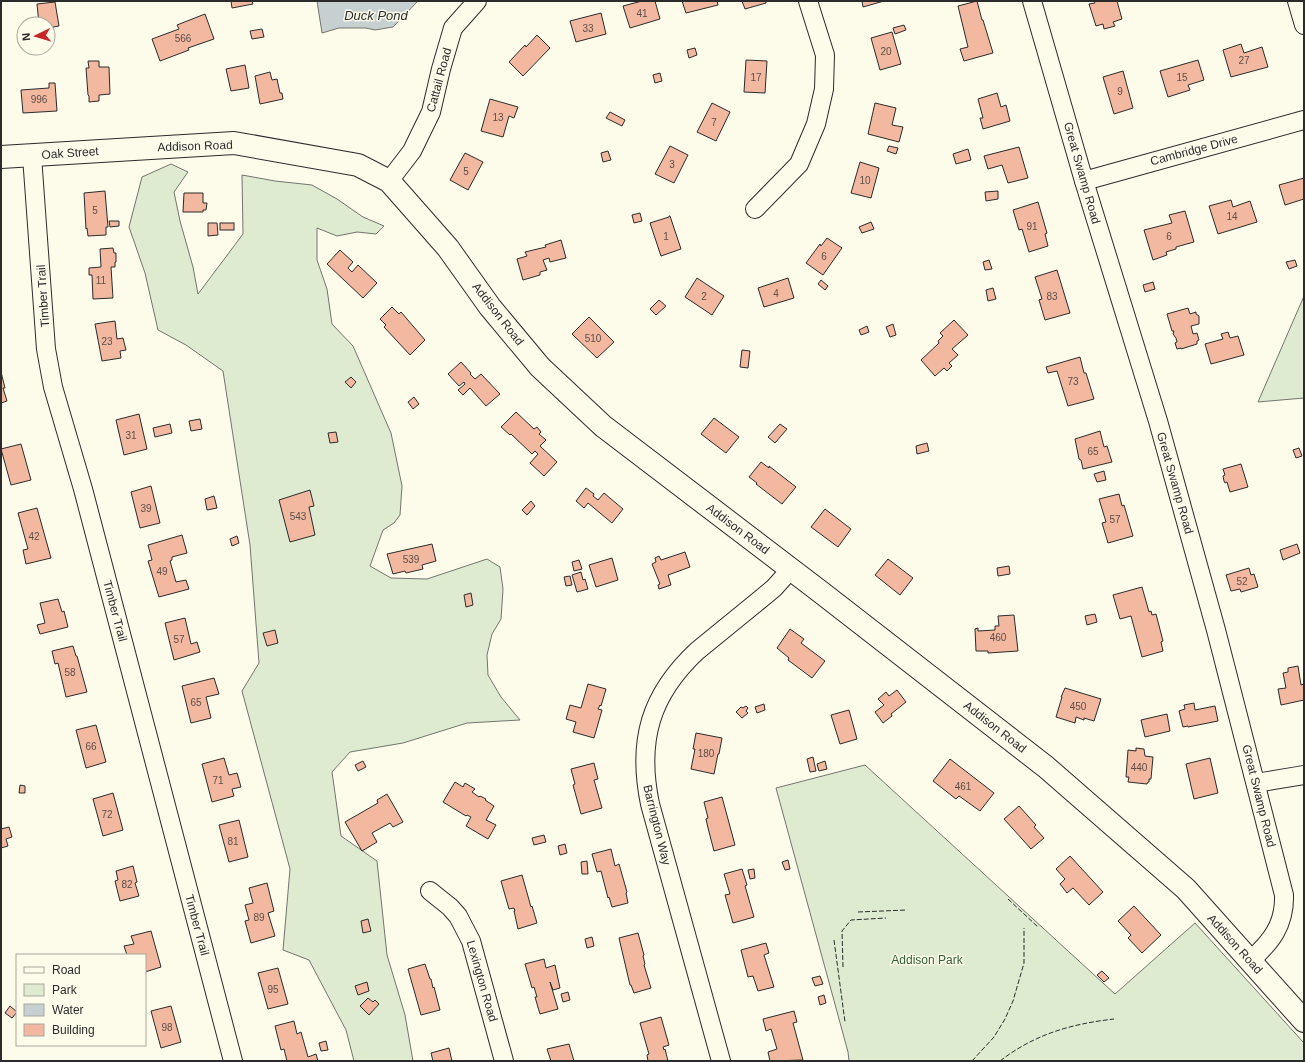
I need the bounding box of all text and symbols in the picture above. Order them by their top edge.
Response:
water label: Duck Pond [344,8,409,23]
house number: 41 [636,8,648,19]
north arrow [16,16,56,56]
house number: 33 [582,23,594,34]
text: N [20,32,32,41]
house number: 566 [175,33,192,44]
street label: Cattail Road [424,46,454,114]
house number: 20 [880,46,892,57]
house number: 27 [1238,55,1250,66]
house number: 17 [750,72,762,83]
house number: 15 [1176,72,1188,83]
house number: 9 [1117,86,1123,97]
house number: 996 [31,94,48,105]
house number: 13 [492,112,504,123]
house number: 7 [711,117,717,128]
street label: Great Swamp Road [1061,120,1103,226]
street label: Cambridge Drive [1149,132,1240,168]
street label: Addison Road [157,138,233,154]
street label: Oak Street [41,144,100,162]
house number: 3 [669,159,675,170]
house number: 5 [463,166,469,177]
house number: 10 [859,175,871,186]
house number: 5 [92,205,98,216]
house number: 14 [1226,211,1238,222]
house number: 91 [1026,221,1038,232]
house number: 1 [663,231,669,242]
house number: 6 [1166,231,1172,242]
house number: 6 [821,251,827,262]
street label: Timber Trail [34,264,52,328]
house number: 11 [96,275,107,286]
street label: Addison Road [469,280,527,348]
house number: 4 [773,288,779,299]
house number: 2 [701,291,707,302]
house number: 83 [1046,291,1058,302]
house number: 510 [585,333,602,344]
house number: 23 [101,336,113,347]
house number: 73 [1067,376,1079,387]
house number: 31 [125,430,137,441]
street label: Great Swamp Road [1154,430,1196,536]
house number: 65 [1087,446,1099,457]
street label: Addison Road [704,501,772,557]
house number: 39 [140,503,152,514]
house number: 543 [290,511,307,522]
house number: 57 [1109,514,1121,525]
house number: 42 [28,531,40,542]
house number: 539 [403,554,420,565]
house number: 49 [156,566,168,577]
house number: 52 [1236,576,1248,587]
street label: Timber Trail [100,579,130,643]
house number: 460 [990,632,1007,643]
house number: 57 [173,634,185,645]
house number: 58 [64,667,76,678]
house number: 65 [190,697,202,708]
street label: Addison Road [961,698,1029,756]
house number: 450 [1070,701,1087,712]
house number: 66 [85,741,97,752]
street label: Great Swamp Road [1239,743,1279,849]
house number: 180 [698,748,715,759]
house number: 440 [1131,762,1148,773]
house number: 71 [212,775,224,786]
house number: 461 [955,781,972,792]
street label: Barrington Way [640,783,674,867]
house number: 72 [101,809,113,820]
house number: 81 [227,836,239,847]
house number: 82 [121,879,133,890]
street label: Timber Trail [182,893,212,957]
street label: Addison Road [1205,911,1265,977]
house number: 89 [253,912,265,923]
street label: Lexington Road [464,939,500,1023]
park label: Addison Park [891,953,964,967]
legend [16,954,146,1046]
text: Road [52,963,81,977]
text: Park [52,983,78,997]
house number: 95 [267,984,279,995]
text: Water [52,1003,84,1017]
house number: 98 [161,1022,173,1033]
text: Building [52,1023,95,1037]

